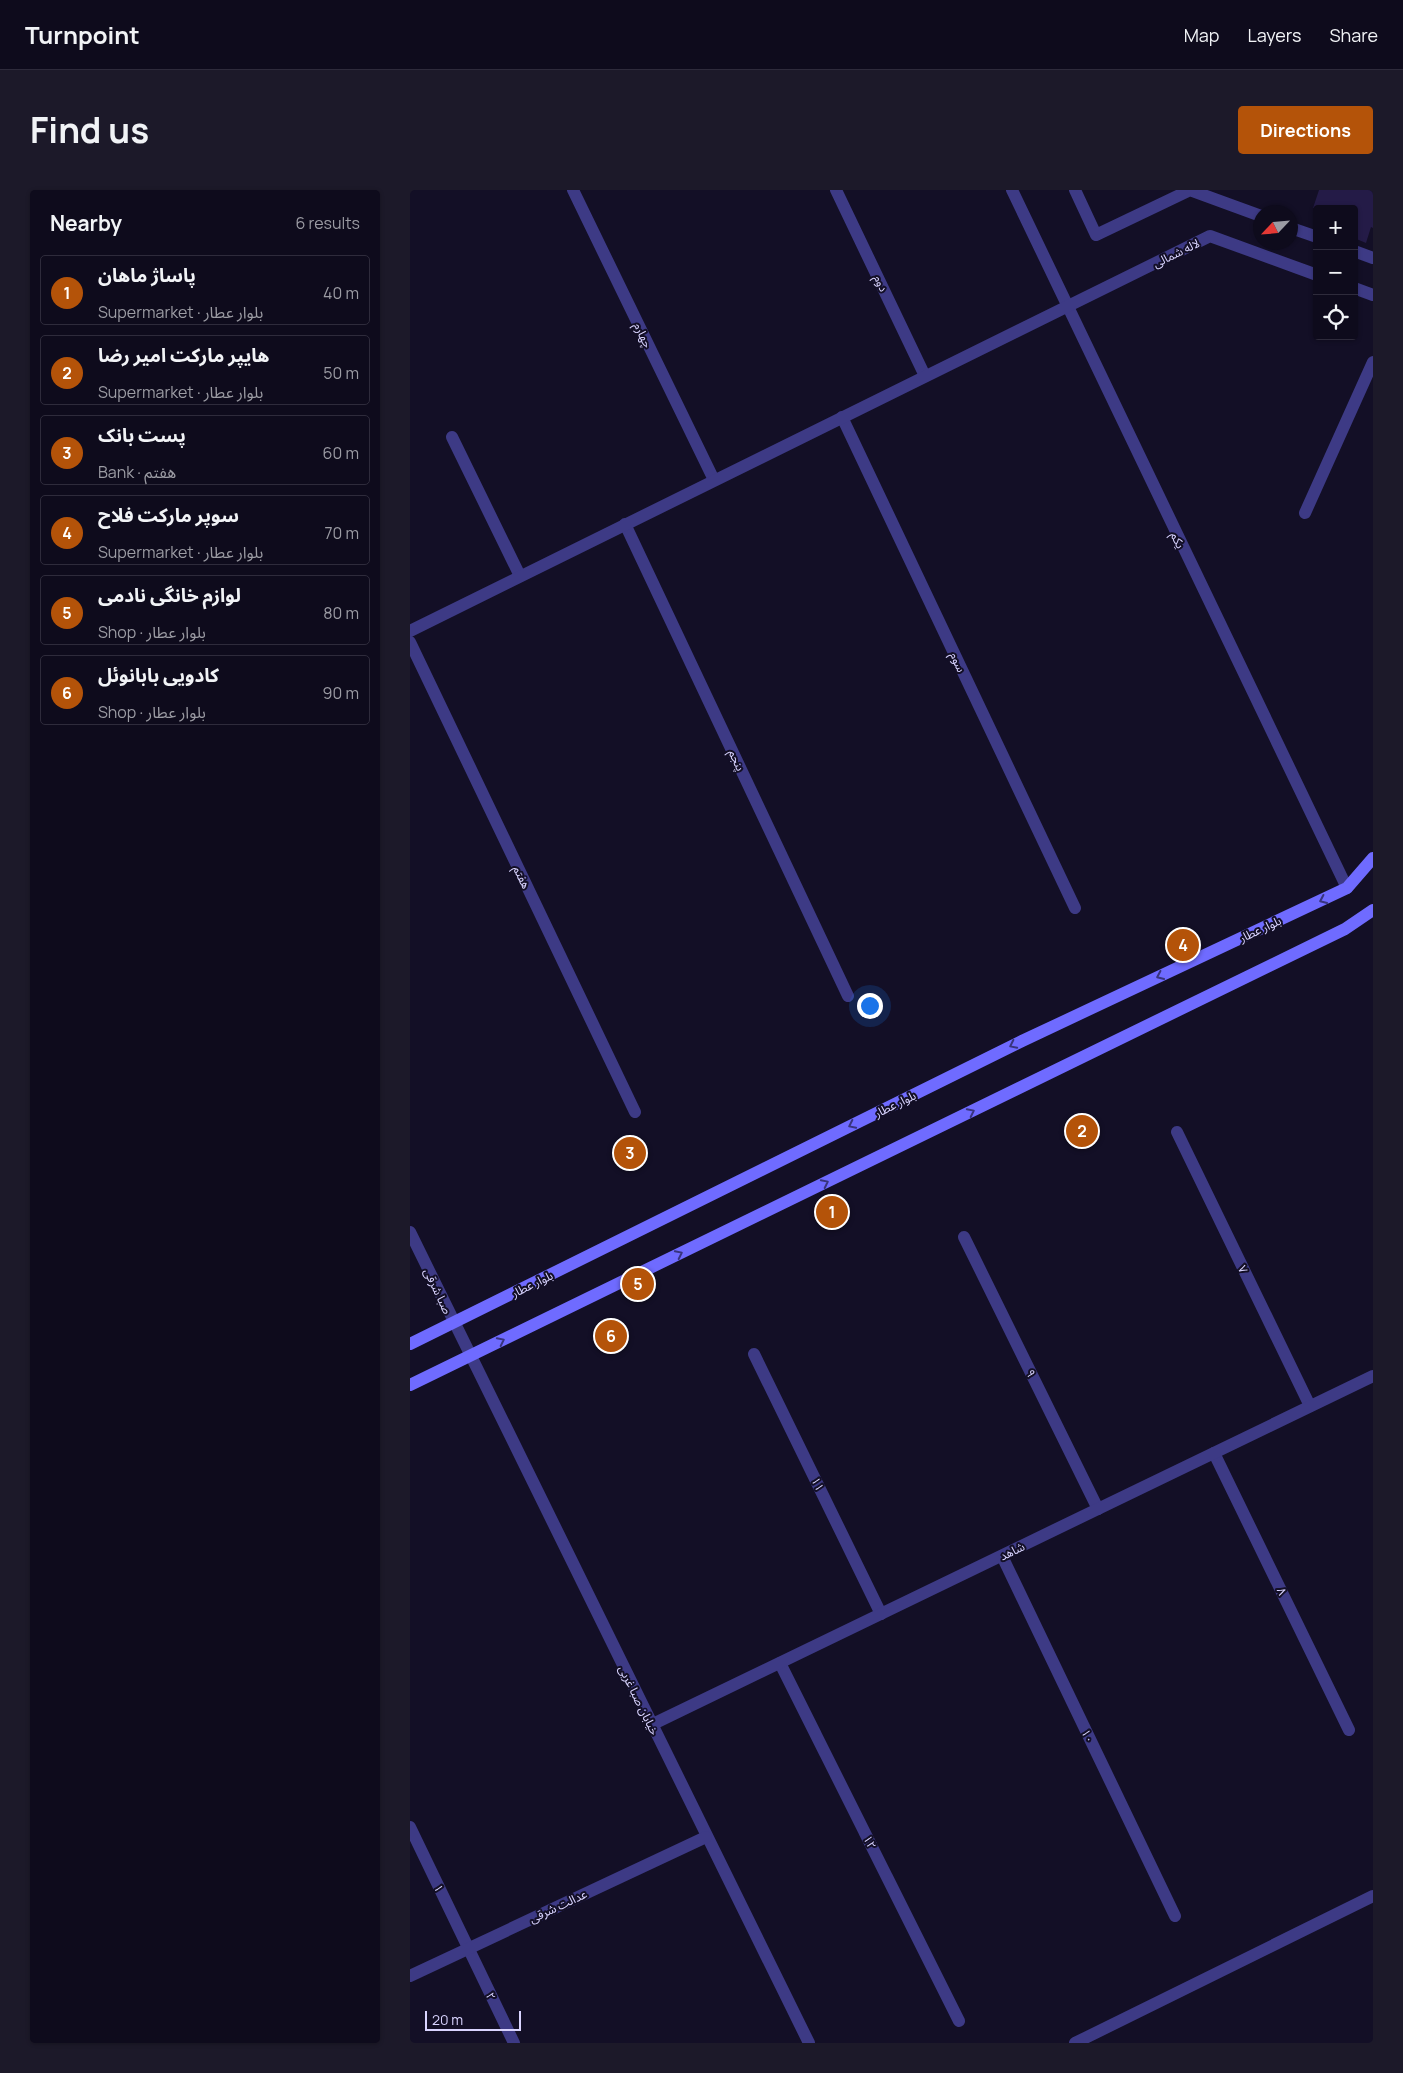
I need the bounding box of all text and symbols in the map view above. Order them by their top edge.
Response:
text: Turnpoint [25,18,140,51]
text: Map [1184,23,1219,47]
text: Layers [1247,23,1301,47]
text: Share [1329,23,1378,47]
text: Find us [30,106,149,154]
button: Directions [1238,106,1373,154]
north arrow [1253,205,1298,250]
map controls [1313,205,1358,340]
button: + [1313,205,1358,250]
text: Nearby [50,209,122,237]
text: 6 results [295,212,360,234]
street label: لاله شمالی [1150,234,1202,272]
button: − [1313,250,1358,295]
text: پاساژ ماهان [98,262,196,288]
street label: دوم [869,272,892,295]
text: 1 [63,282,71,304]
text: 40 m [323,282,359,304]
button: locate [1313,295,1358,340]
text: Supermarket · بلوار عطار [98,301,263,323]
street label: چهارم [629,319,656,351]
text: هایپر مارکت امیر رضا [98,342,270,368]
text: 2 [62,362,72,384]
text: 50 m [323,362,359,384]
text: Supermarket · بلوار عطار [98,381,263,403]
text: پست بانک [98,422,186,448]
text: 3 [62,442,72,464]
text: 60 m [323,442,359,464]
text: Bank · هفتم [98,461,176,483]
text: سوپر مارکت فلاح [98,502,239,528]
text: 4 [62,522,72,544]
text: 70 m [324,522,359,544]
street label: یکم [1166,529,1189,552]
text: Supermarket · بلوار عطار [98,541,263,563]
text: لوازم خانگی نادمی [98,582,241,608]
text: 5 [62,602,72,624]
text: 80 m [323,602,359,624]
text: Shop · بلوار عطار [98,621,206,643]
street label: سوم [945,649,970,675]
text: کادویی بابانوئل [98,662,219,688]
text: 6 [62,682,72,704]
text: 90 m [323,682,359,704]
text: Shop · بلوار عطار [98,701,206,723]
street label: پنجم [724,746,749,774]
street label: هفتم [508,862,535,892]
one-way arrow [1319,893,1328,904]
street label: بلوار عطار [1235,912,1284,947]
pin: 4 [1167,926,1199,964]
one-way arrow [1156,970,1165,980]
your location [857,993,883,1019]
one-way arrow [1009,1039,1018,1049]
street label: بلوار عطار [870,1087,919,1122]
one-way arrow [966,1108,975,1118]
pin: 2 [1066,1112,1098,1150]
one-way arrow [848,1119,857,1129]
pin: 3 [614,1134,646,1172]
one-way arrow [819,1179,828,1189]
pin: 1 [816,1193,848,1231]
one-way arrow [673,1250,682,1260]
street label: ۷ [1234,1262,1252,1276]
street label: صبا شرقی [420,1265,456,1317]
pin: 5 [622,1265,654,1303]
street label: بلوار عطار [507,1267,556,1302]
pin: 6 [595,1317,627,1355]
one-way arrow [496,1337,505,1347]
street label: ۹ [1022,1366,1040,1380]
street label: ۱۱ [807,1474,829,1494]
street label: شاهد [997,1538,1027,1564]
street label: ۸ [1273,1584,1291,1598]
street label: خیابان صبا غربی [615,1662,663,1738]
street label: ۱۰ [1077,1726,1099,1746]
street label: ۱۲ [859,1832,881,1852]
street label: ۱ [430,1881,448,1895]
street label: عدالت شرقی [526,1885,590,1927]
street label: ۲ [482,1989,500,2003]
scale bar [425,2008,521,2031]
text: 20 m [432,2010,463,2029]

